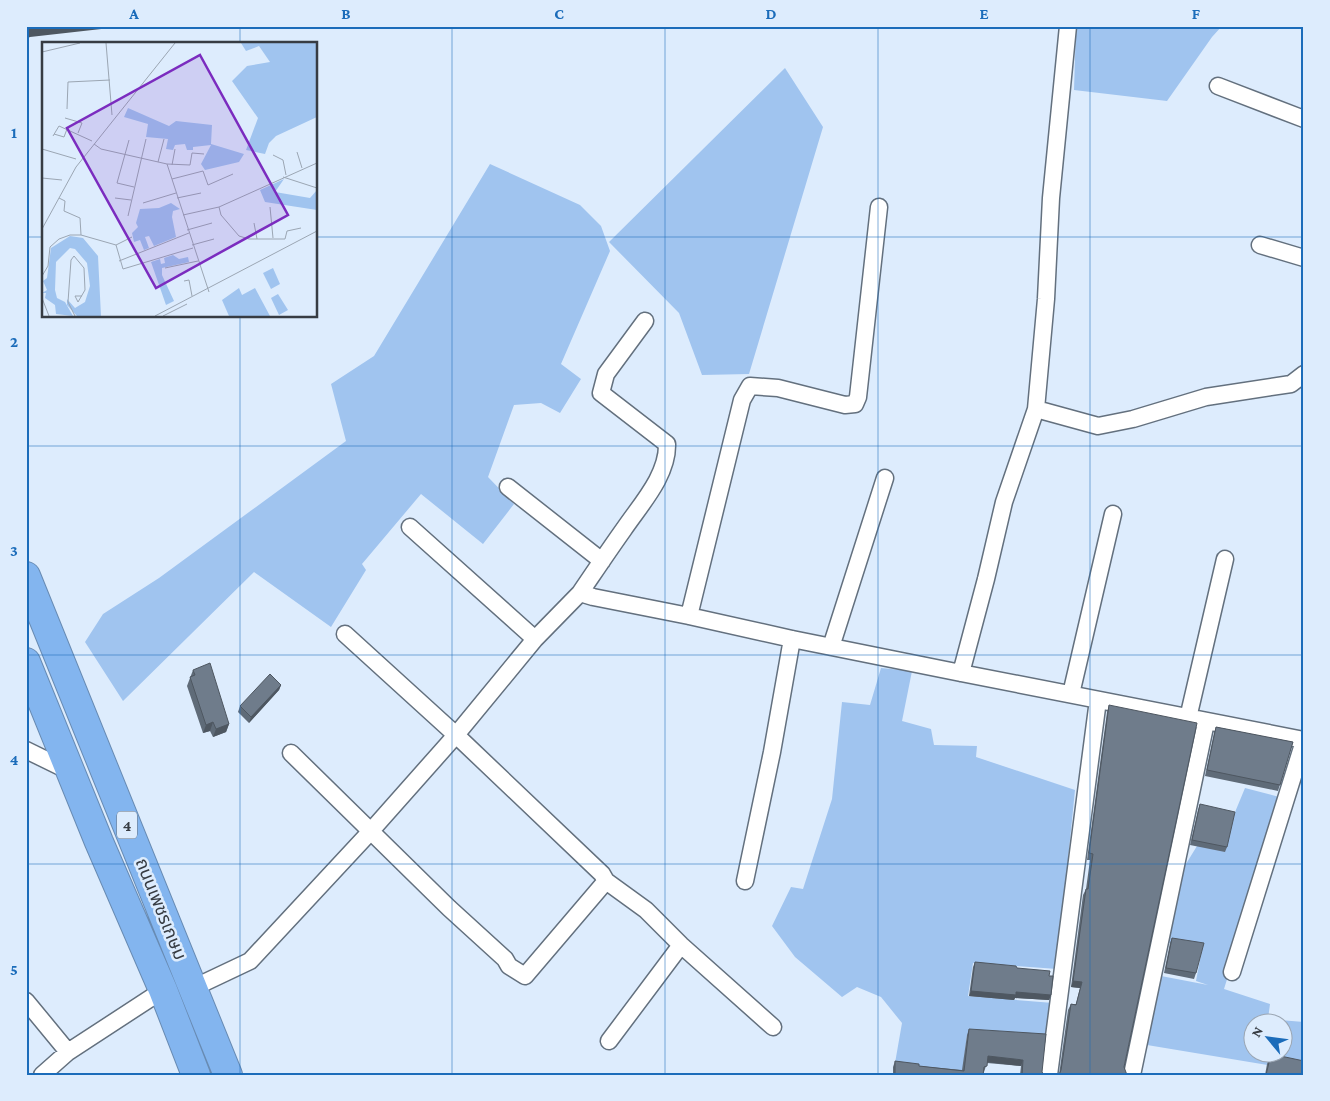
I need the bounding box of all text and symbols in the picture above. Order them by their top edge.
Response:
text: A [128,5,139,22]
text: B [341,5,351,22]
text: C [554,5,564,22]
text: D [765,5,777,22]
text: E [979,5,989,22]
text: F [1192,5,1201,22]
inset map [42,42,318,318]
text: 1 [11,124,17,141]
text: 2 [10,333,18,350]
text: 3 [10,542,18,559]
text: 4 [10,751,19,768]
road number: 4 [117,812,137,838]
street label: ถนนเพชรเกษม [132,855,190,963]
text: 5 [10,961,18,978]
north arrow [1242,1014,1292,1064]
text: N [1247,1023,1266,1040]

